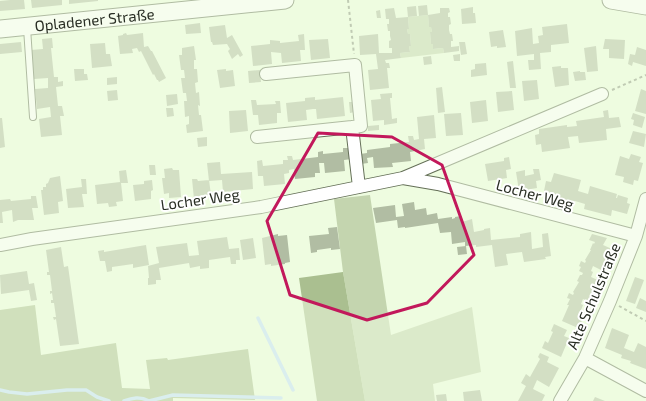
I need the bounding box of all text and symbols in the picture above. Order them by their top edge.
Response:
street label: Opladener Straße [34,4,155,34]
street label: Locher Weg [494,175,576,213]
street label: Locher Weg [159,184,241,213]
street label: Alte Schulstraße [562,240,624,352]

